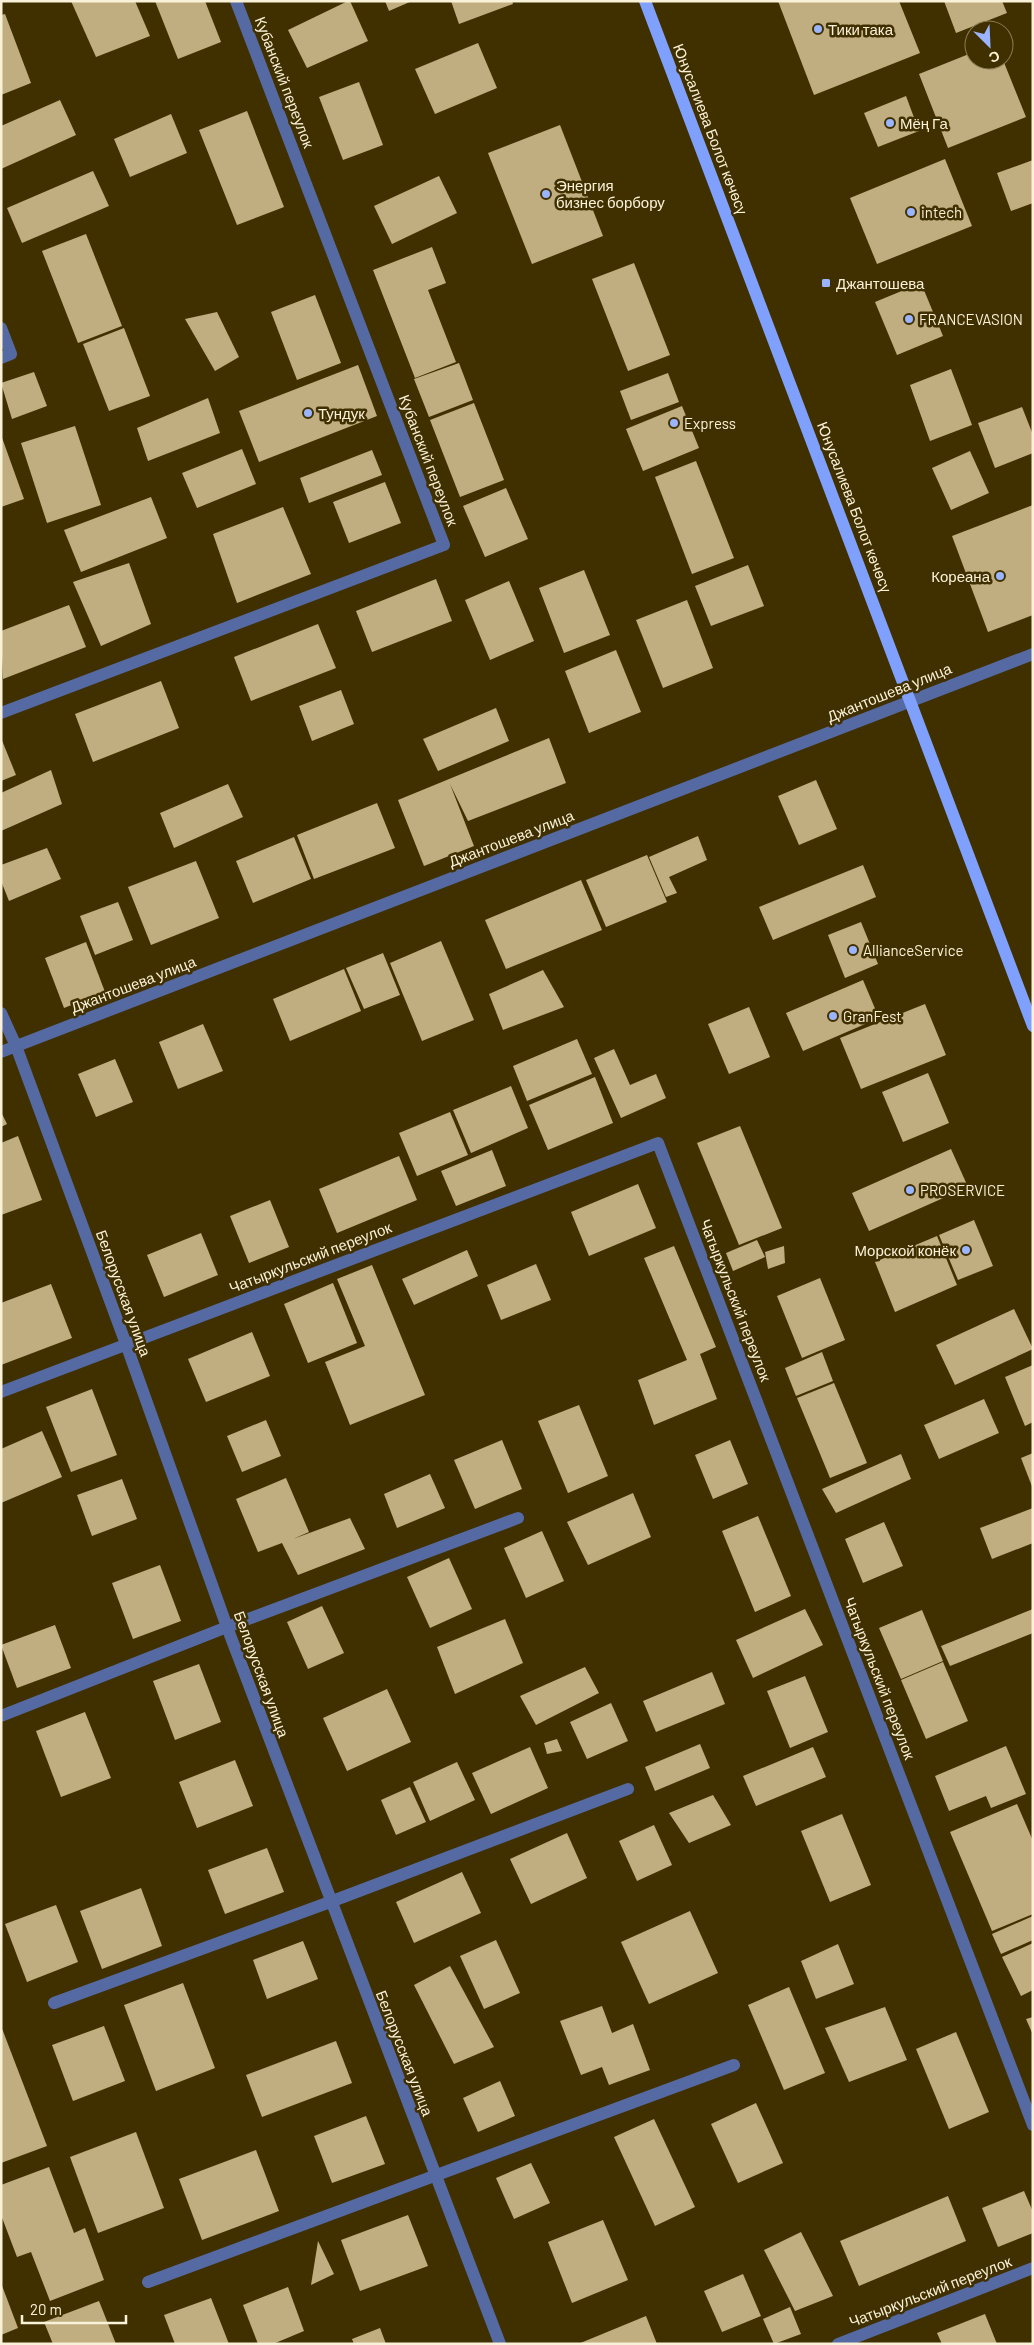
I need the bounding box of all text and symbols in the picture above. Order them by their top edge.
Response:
street label: Кубанский переулок [252,14,318,151]
place label: Тики така [828,20,894,38]
north arrow [964,20,1014,70]
marker: Тики така [812,23,824,35]
street label: Юнусалиева Болот көчөсү [670,41,752,218]
text: С [986,48,1003,67]
place label: Мёң Га [900,114,948,132]
marker: Мёң Га [884,117,896,129]
place label: Энергия бизнес борбору [556,176,665,211]
marker: Энергия бизнес борбору [540,188,552,200]
place label: intech [921,203,962,221]
marker: intech [905,206,917,218]
place label: Джантошева [836,274,925,292]
marker: Джантошева [820,277,832,289]
place label: FRANCEVASION [919,310,1023,328]
marker: FRANCEVASION [903,313,915,325]
street label: Кубанский переулок [396,392,462,529]
place label: Тундук [318,404,365,422]
marker: Тундук [302,407,314,419]
place label: Express [684,414,736,432]
marker: Express [668,417,680,429]
street label: Юнусалиева Болот көчөсү [814,419,896,596]
place label: Кореана [931,567,991,585]
marker: Кореана [994,570,1006,582]
street label: Джантошева улица [824,659,954,725]
street label: Джантошева улица [446,806,577,870]
place label: AllianceService [863,941,964,959]
marker: AllianceService [847,944,859,956]
street label: Джантошева улица [68,952,199,1016]
place label: GranFest [843,1007,902,1025]
marker: GranFest [827,1010,839,1022]
place label: PROSERVICE [920,1181,1005,1199]
marker: PROSERVICE [904,1184,916,1196]
street label: Чатыркульский переулок [697,1216,775,1384]
street label: Чатыркульский переулок [226,1218,394,1296]
street label: Белорусская улица [93,1227,155,1359]
place label: Морской конёк [854,1241,956,1259]
marker: Морской конёк [960,1244,972,1256]
street label: Чатыркульский переулок [841,1594,919,1762]
street label: Белорусская улица [231,1608,293,1740]
street label: Белорусская улица [373,1988,437,2119]
street label: Чатыркульский переулок [846,2252,1014,2330]
scale bar [22,2292,126,2324]
text: 20 m [30,2300,62,2318]

